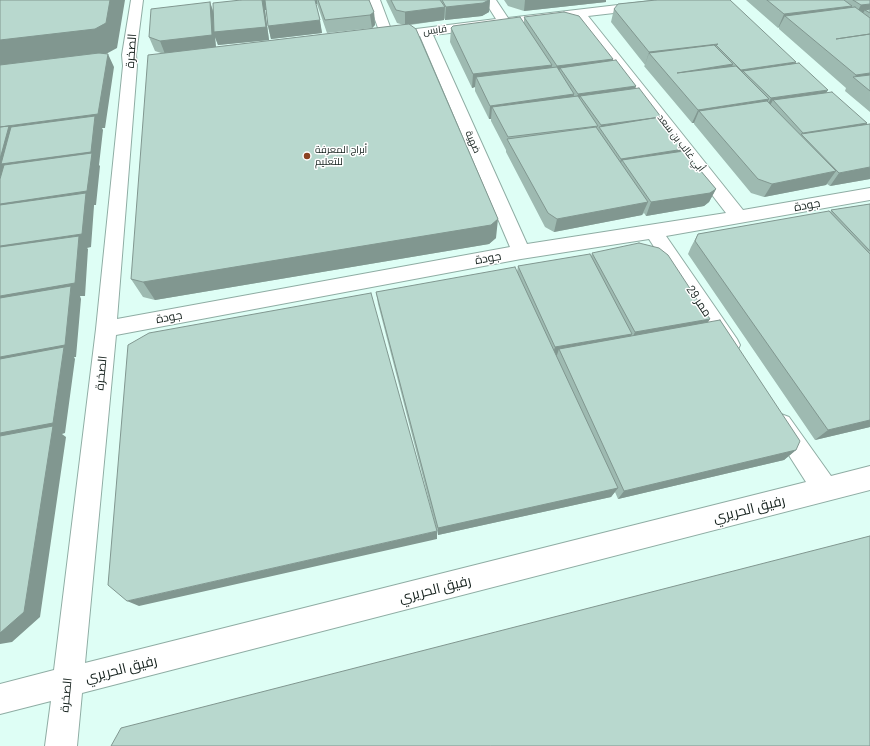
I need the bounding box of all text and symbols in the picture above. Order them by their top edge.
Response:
street label: قابس [422,23,448,37]
street label: الصخرة [123,33,139,69]
street label: أبي غالب بن سعد [655,112,707,174]
street label: ضهية [463,129,483,155]
place label: أبراج المعرفة للتعليم [315,144,367,168]
marker: أبراج المعرفة للتعليم [302,151,312,161]
street label: جودة [793,196,821,214]
street label: جودة [474,249,502,267]
street label: ممر 29 [683,283,715,319]
street label: جودة [155,308,183,326]
street label: الصخرة [92,355,110,391]
street label: رفيق الحريري [711,492,787,526]
street label: رفيق الحريري [397,572,473,606]
street label: رفيق الحريري [83,652,159,686]
street label: الصخرة [57,677,75,713]

